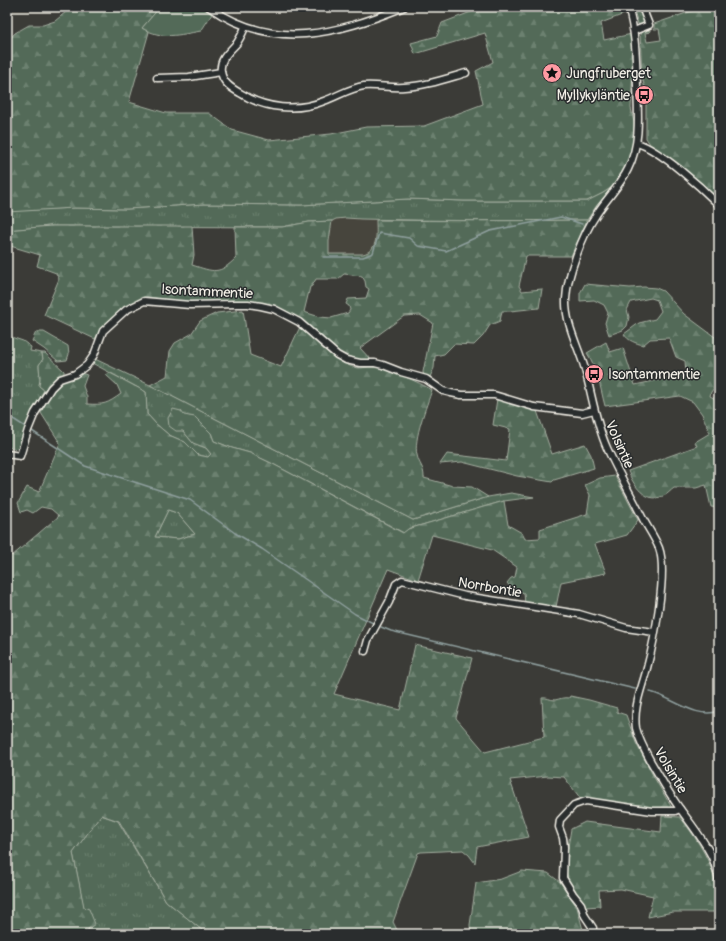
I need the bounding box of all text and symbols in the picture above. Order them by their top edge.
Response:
place icon: Jungfruberget [541,62,563,84]
place label: Jungfruberget [566,65,651,82]
bus stop icon: Myllykyläntie [633,84,655,106]
place label: Myllykyläntie [557,87,630,104]
street label: Isontammentie [161,281,253,302]
bus stop icon: Isontammentie [583,363,605,385]
place label: Isontammentie [608,366,700,383]
street label: Volsintie [601,418,638,471]
street label: Norrbontie [457,574,523,601]
street label: Volsintie [650,744,691,796]

